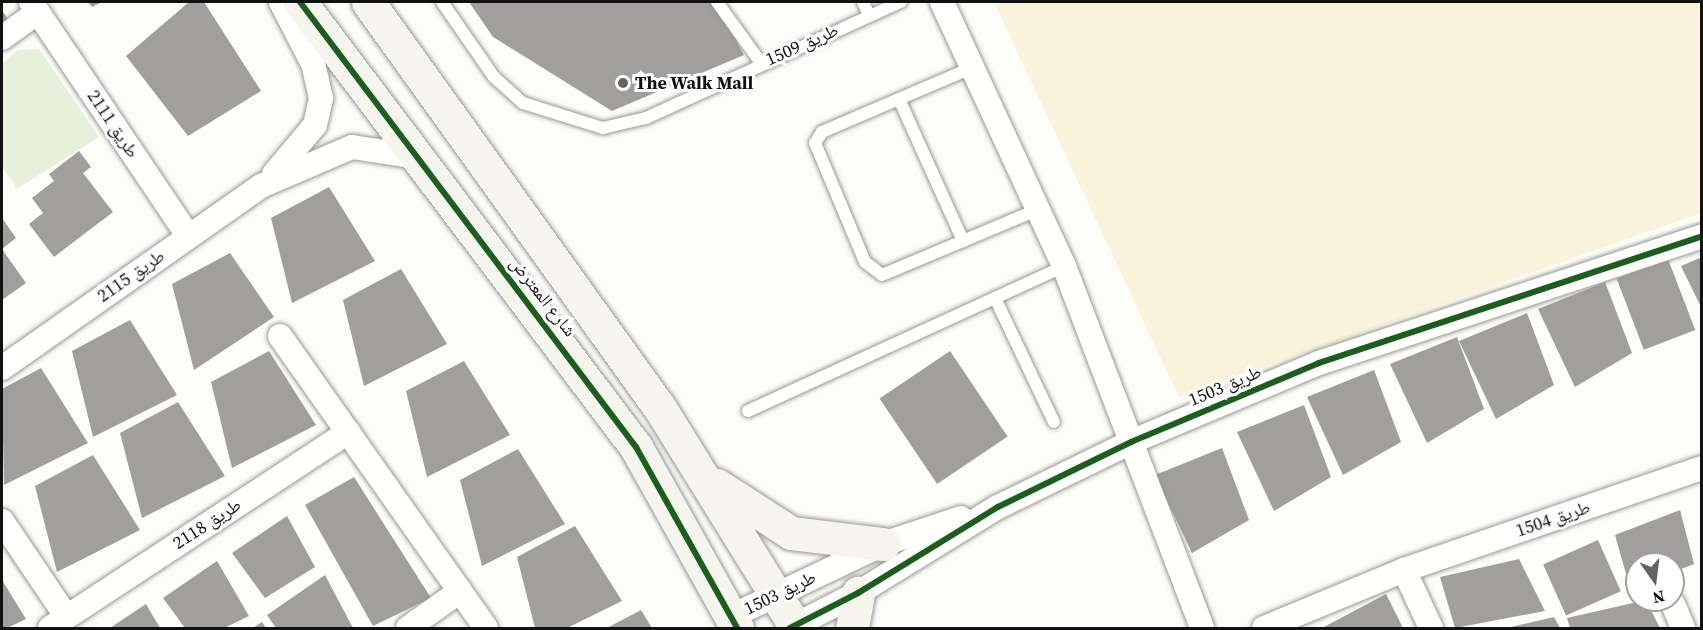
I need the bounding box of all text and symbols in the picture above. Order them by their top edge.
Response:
street label: طريق 1509 [762,19,842,71]
place label: The Walk Mall [635,72,754,94]
marker: The Walk Mall [616,76,630,90]
street label: طريق 2111 [82,86,144,162]
street label: طريق 2115 [93,245,169,307]
street label: شارع المعترض [505,253,581,341]
street label: طريق 1503 [1185,361,1265,411]
street label: طريق 2118 [169,494,245,554]
street label: طريق 1504 [1513,496,1593,542]
north arrow [1625,552,1685,612]
street label: طريق 1503 [741,566,819,620]
text: N [1651,585,1667,610]

